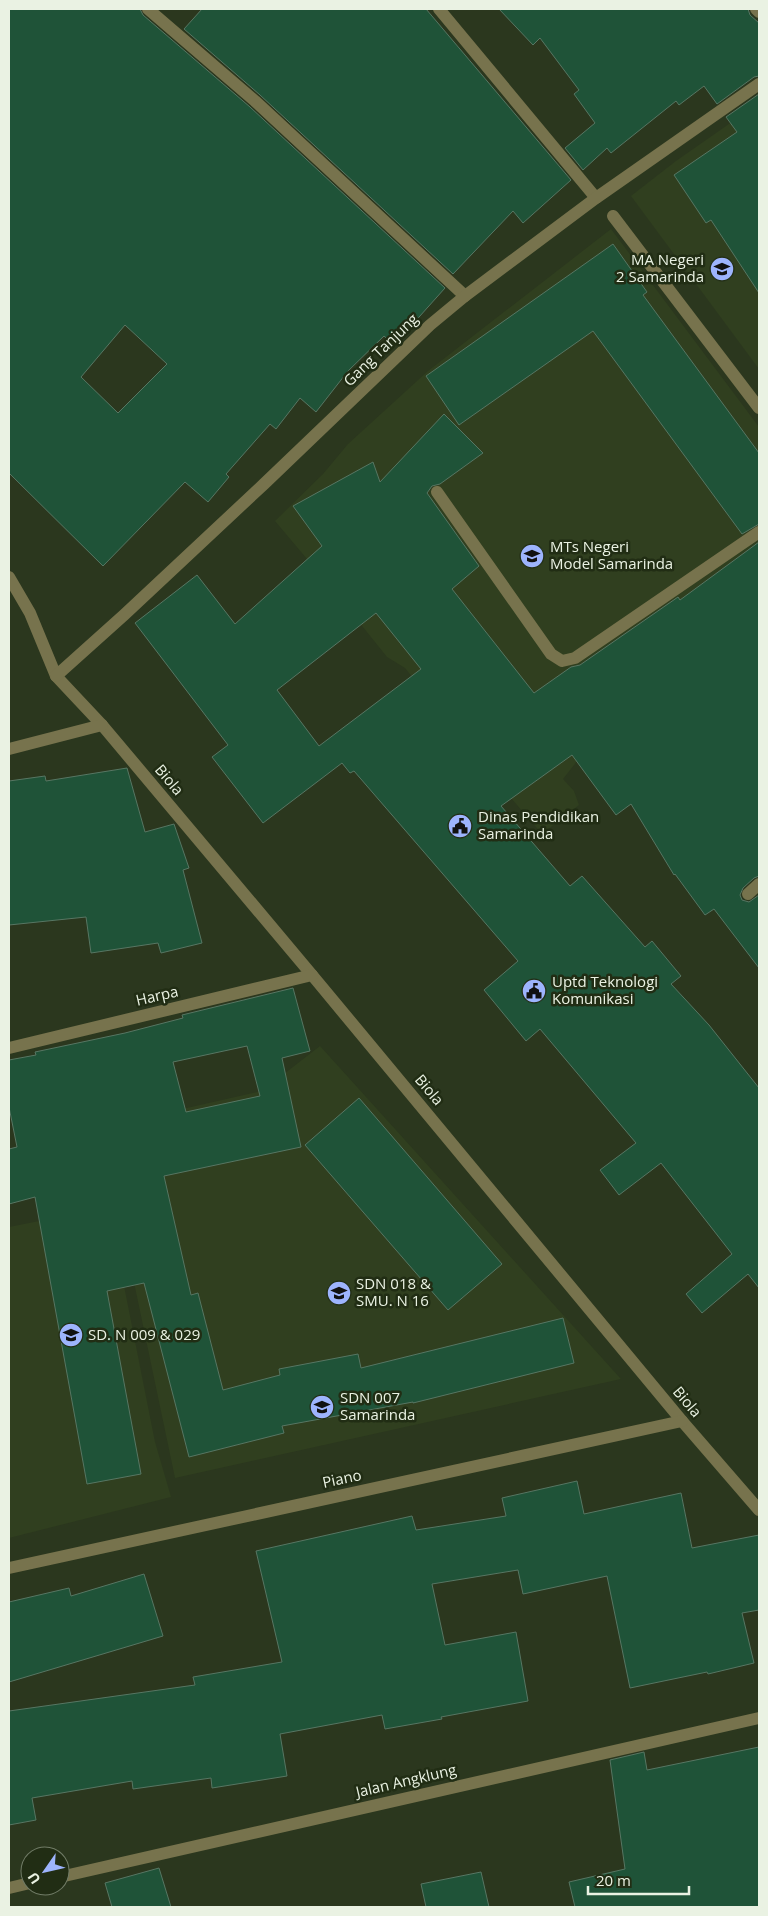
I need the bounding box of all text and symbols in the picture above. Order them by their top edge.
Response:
place label: MA Negeri 2 Samarinda [616,249,704,286]
school or university icon: MA Negeri 2 Samarinda [709,256,735,282]
street label: Gang Tanjung [339,309,422,390]
place label: MTs Negeri Model Samarinda [550,536,673,573]
school or university icon: MTs Negeri Model Samarinda [519,543,545,569]
street label: Biola [151,760,189,799]
place label: Dinas Pendidikan Samarinda [478,806,599,843]
public building icon: Dinas Pendidikan Samarinda [447,813,473,839]
place label: Uptd Teknologi Komunikasi [552,971,658,1008]
public building icon: Uptd Teknologi Komunikasi [521,978,547,1004]
street label: Harpa [134,980,180,1010]
street label: Biola [411,1070,449,1109]
place label: SDN 018 & SMU. N 16 [356,1273,431,1310]
school or university icon: SDN 018 & SMU. N 16 [326,1280,352,1306]
school or university icon: SD. N 009 & 029 [58,1322,84,1348]
place label: SD. N 009 & 029 [88,1324,200,1344]
street label: Biola [669,1382,707,1421]
place label: SDN 007 Samarinda [340,1387,415,1424]
school or university icon: SDN 007 Samarinda [309,1394,335,1420]
street label: Piano [320,1464,363,1492]
street label: Jalan Angklung [352,1759,458,1802]
north arrow [20,1846,70,1896]
scale bar [588,1864,689,1896]
text: U [23,1869,45,1888]
text: 20 m [596,1870,631,1890]

